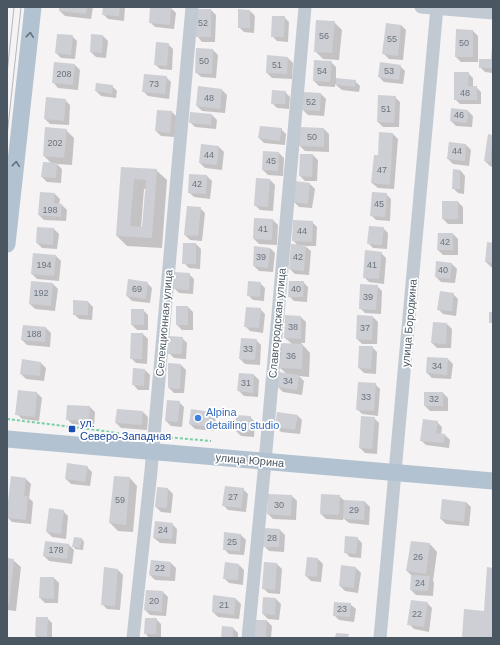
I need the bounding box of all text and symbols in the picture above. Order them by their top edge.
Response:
house number: 52 [198,18,208,28]
house number: 56 [319,31,329,41]
one-way arrow [25,32,34,38]
house number: 55 [387,34,397,44]
house number: 50 [459,38,469,48]
house number: 50 [199,56,209,66]
house number: 51 [272,60,282,70]
house number: 54 [317,66,327,76]
house number: 53 [384,66,394,76]
house number: 208 [56,69,72,79]
house number: 73 [149,79,159,89]
house number: 48 [460,88,470,98]
house number: 48 [204,93,214,103]
house number: 52 [306,97,316,107]
house number: 51 [381,104,391,114]
house number: 46 [454,110,464,120]
house number: 50 [307,132,317,142]
house number: 202 [47,138,63,148]
house number: 44 [452,146,462,156]
house number: 44 [204,150,214,160]
house number: 45 [266,156,276,166]
one-way arrow [11,161,20,167]
house number: 47 [377,165,387,175]
house number: 42 [192,179,202,189]
house number: 45 [374,199,384,209]
house number: 198 [42,205,58,215]
house number: 41 [258,224,268,234]
house number: 44 [297,226,307,236]
house number: 42 [440,237,450,247]
house number: 39 [256,252,266,262]
house number: 42 [293,252,303,262]
house number: 194 [36,260,52,270]
house number: 41 [367,260,377,270]
house number: 40 [438,265,448,275]
street label: Славгородская улица [266,267,288,379]
street label: Селекционная улица [153,268,175,377]
street label: улица Бородкина [399,278,419,367]
house number: 69 [132,284,142,294]
house number: 40 [291,284,301,294]
house number: 192 [33,288,49,298]
house number: 39 [363,292,373,302]
house number: 38 [288,322,298,332]
house number: 37 [360,323,370,333]
house number: 188 [26,329,42,339]
house number: 33 [243,344,253,354]
house number: 36 [286,351,296,361]
house number: 34 [432,361,442,371]
house number: 34 [283,376,293,386]
house number: 31 [241,378,251,388]
house number: 33 [361,392,371,402]
house number: 32 [429,394,439,404]
place label: Alpina detailing studio [206,406,279,431]
marker: Alpina detailing studio [193,413,203,423]
place label: ул. Северо-Западная [80,417,171,442]
marker: ул. Северо-Западная [67,424,77,434]
street label: улица Юрина [215,451,286,469]
house number: 27 [228,492,238,502]
house number: 59 [115,495,125,505]
house number: 30 [274,500,284,510]
house number: 29 [349,505,359,515]
house number: 24 [158,525,168,535]
house number: 28 [267,533,277,543]
house number: 25 [227,537,237,547]
house number: 178 [48,545,64,555]
house number: 26 [413,552,423,562]
house number: 22 [155,563,165,573]
house number: 24 [415,578,425,588]
house number: 20 [149,596,159,606]
house number: 21 [219,600,229,610]
house number: 23 [337,604,347,614]
house number: 22 [412,609,422,619]

